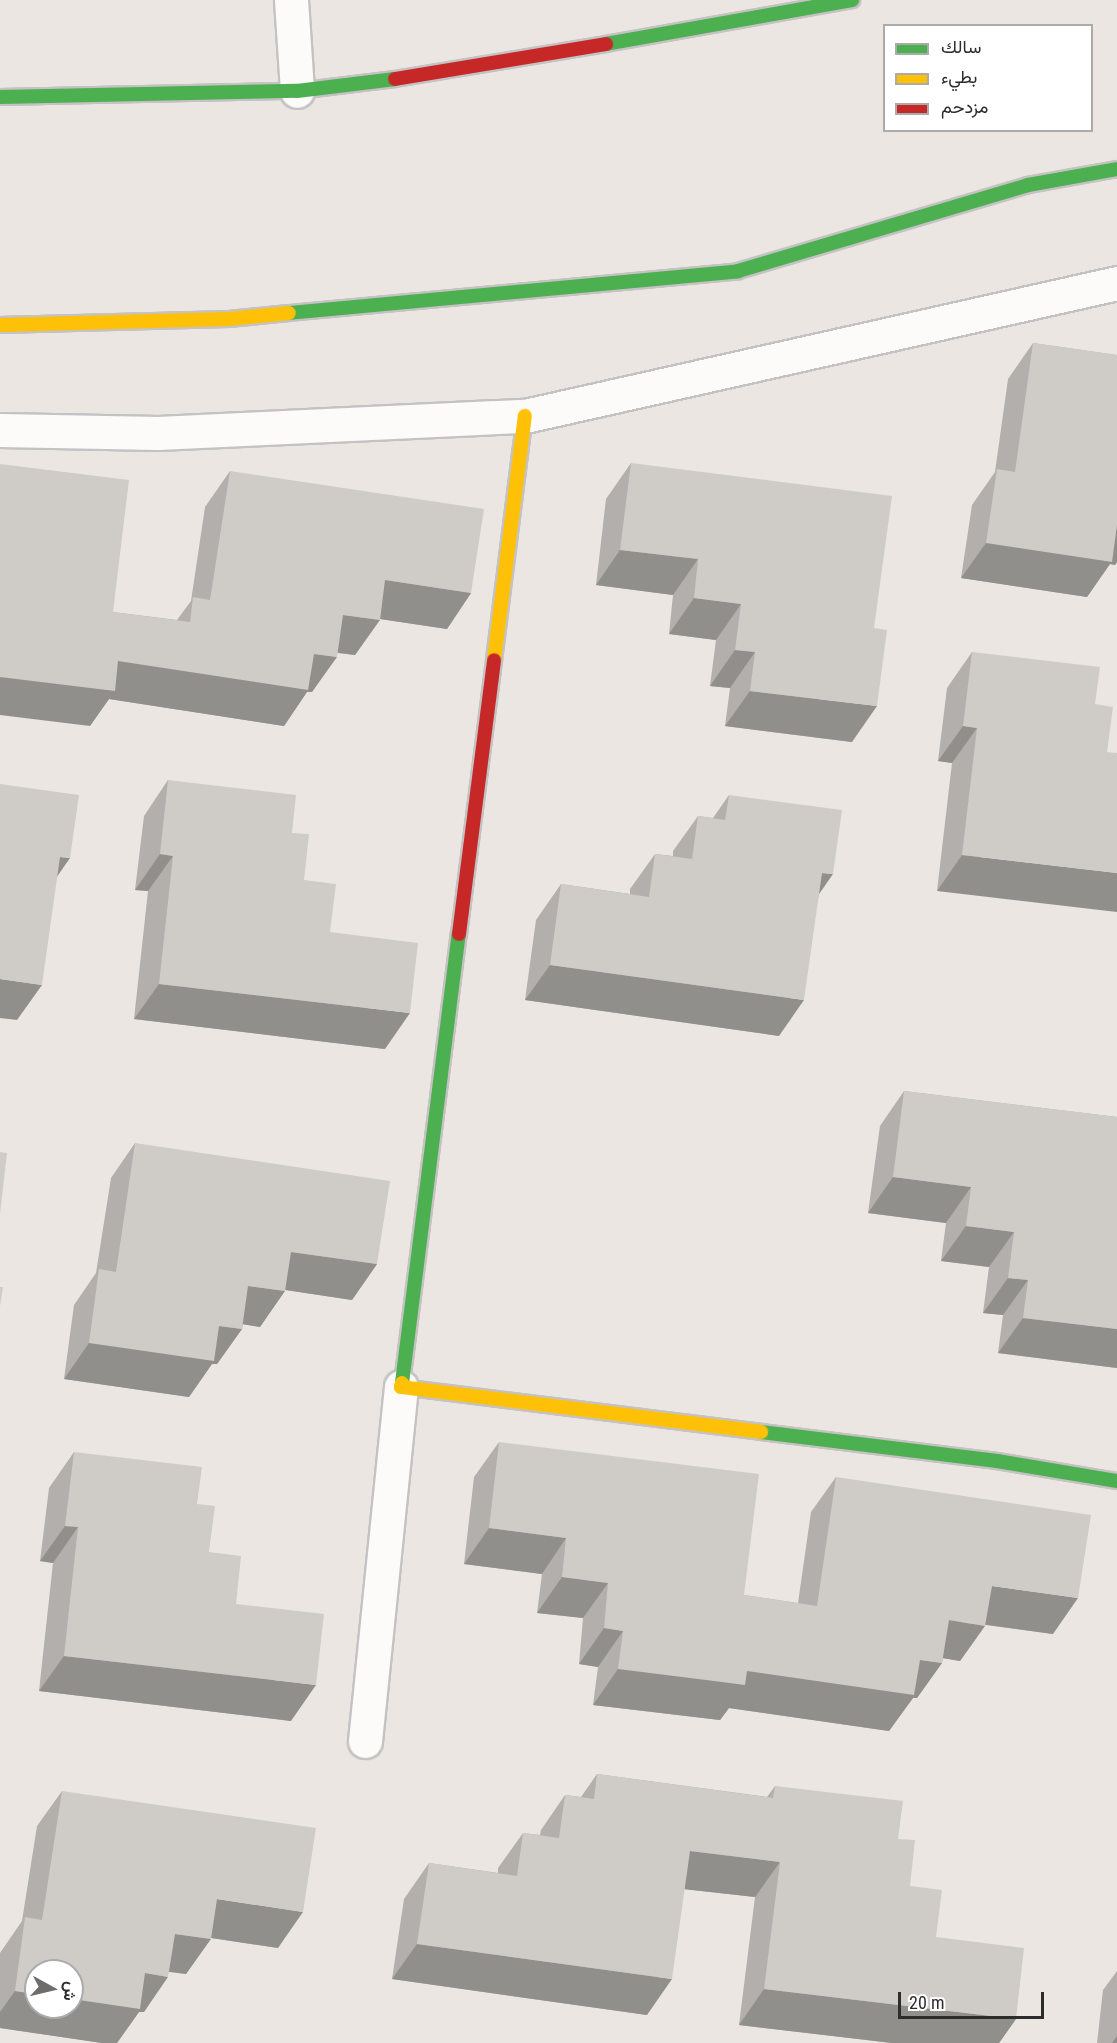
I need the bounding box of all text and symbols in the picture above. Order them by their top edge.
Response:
legend [883,24,1093,132]
text: سالك [941,36,981,57]
text: بطيء [941,66,977,87]
text: مزدحم [941,96,988,117]
north arrow [24,1959,84,2019]
text: ش [60,1980,81,2002]
scale bar [901,1980,1046,2018]
text: 20 m [909,1992,944,2013]

